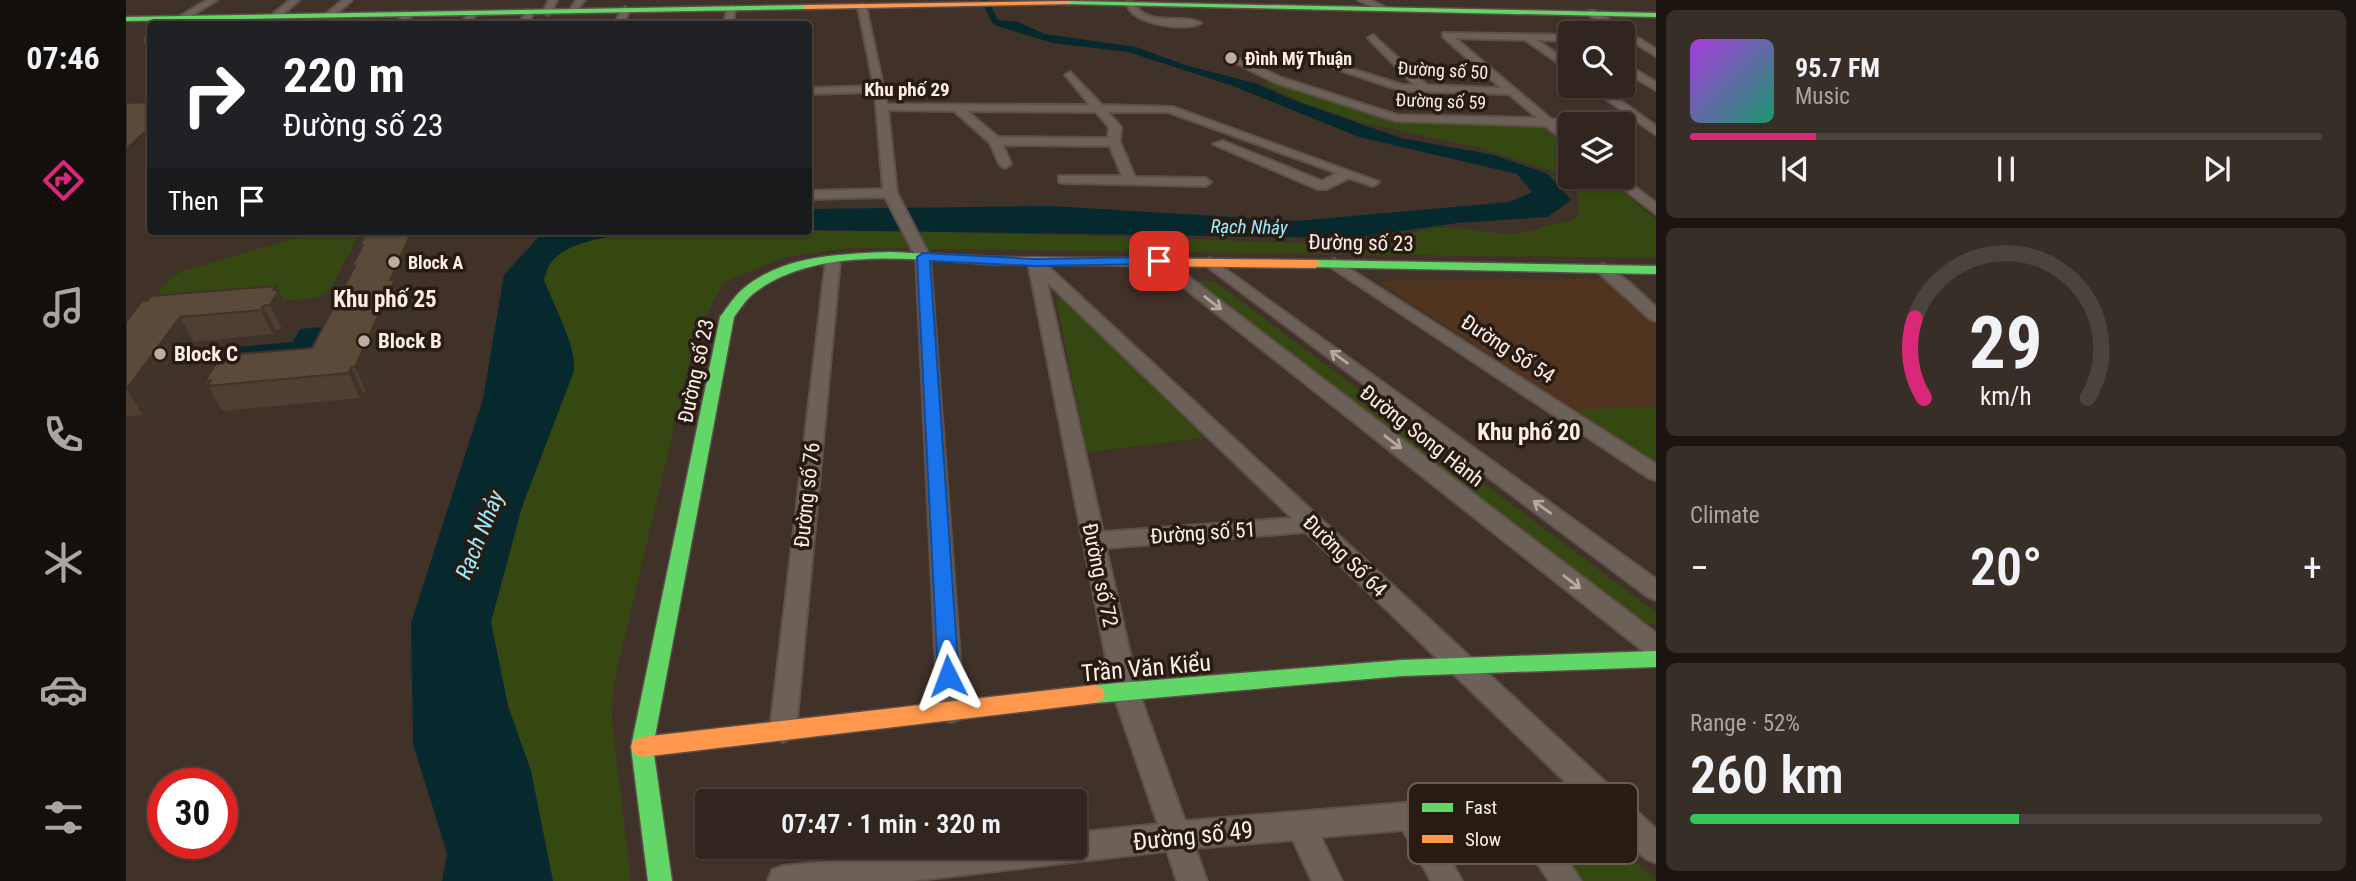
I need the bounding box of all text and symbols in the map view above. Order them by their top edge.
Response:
map controls [1558,21,1635,189]
button: search [1558,21,1635,98]
text: 07:46 [26,39,100,77]
text: 220 m [283,47,405,104]
place label: Đình Mỹ Thuận [1245,48,1352,69]
icon: right [168,49,259,140]
marker: Đình Mỹ Thuận [1223,50,1239,66]
text: 95.7 FM [1795,53,1880,83]
street label: Đường số 50 [1397,57,1489,83]
district label: Khu phố 29 [864,78,950,101]
text: Music [1795,83,1850,110]
street label: Đường số 59 [1395,89,1487,113]
text: Đường số 23 [283,106,444,144]
button: layers [1558,112,1635,189]
icon: previous [1776,150,1814,188]
icon: pause [1987,150,2025,188]
icon: next [2198,150,2236,188]
icon: directions [39,156,88,205]
icon: arrive [233,182,271,220]
text: Then [168,186,219,216]
water label: Rạch Nhảy [1210,215,1289,239]
street label: Đường số 23 [1308,230,1414,256]
pin [1129,231,1189,291]
icon: arrive [1140,242,1178,280]
place label: Block A [408,252,464,273]
marker: Block A [386,254,402,270]
icon: music [39,283,88,332]
district label: Khu phố 25 [333,286,437,313]
one-way arrow [1203,295,1222,310]
text: 29 [1969,300,2043,386]
street label: Đường Số 54 [1457,310,1559,388]
street label: Đường số 23 [673,317,719,425]
place label: Block B [378,329,442,353]
marker: Block B [356,333,372,349]
place label: Block C [174,342,238,366]
marker: Block C [152,346,168,362]
one-way arrow [1330,350,1349,364]
street label: Đường Song Hành [1356,380,1488,492]
text: km/h [1980,381,2032,410]
icon: phone [39,410,88,459]
district label: Khu phố 20 [1477,419,1581,446]
one-way arrow [1383,435,1401,450]
street label: Đường số 76 [790,441,824,549]
water label: Rạch Nhảy [450,486,510,583]
one-way arrow [1533,499,1552,514]
text: Climate [1690,502,1760,529]
street label: Đường Số 64 [1298,510,1392,602]
street label: Đường số 51 [1150,517,1256,549]
street label: Đường số 72 [1077,521,1123,629]
text: 20° [1970,537,2042,598]
icon: climate [39,538,88,587]
text: − [1690,546,1709,590]
text: + [2303,546,2322,590]
one-way arrow [1563,574,1581,589]
position arrow [911,639,985,713]
street label: Trần Văn Kiểu [1080,648,1212,688]
icon: car [39,665,88,714]
text: Range · 52% [1690,710,1800,737]
text: 260 km [1690,745,1844,806]
speed limit sign: 30 [147,768,238,859]
legend [1408,783,1638,864]
icon: filters [39,793,88,842]
text: Fast [1465,796,1497,819]
text: 07:47 · 1 min · 320 m [781,809,1001,839]
street label: Đường số 49 [1132,816,1254,856]
text: Slow [1465,828,1501,851]

